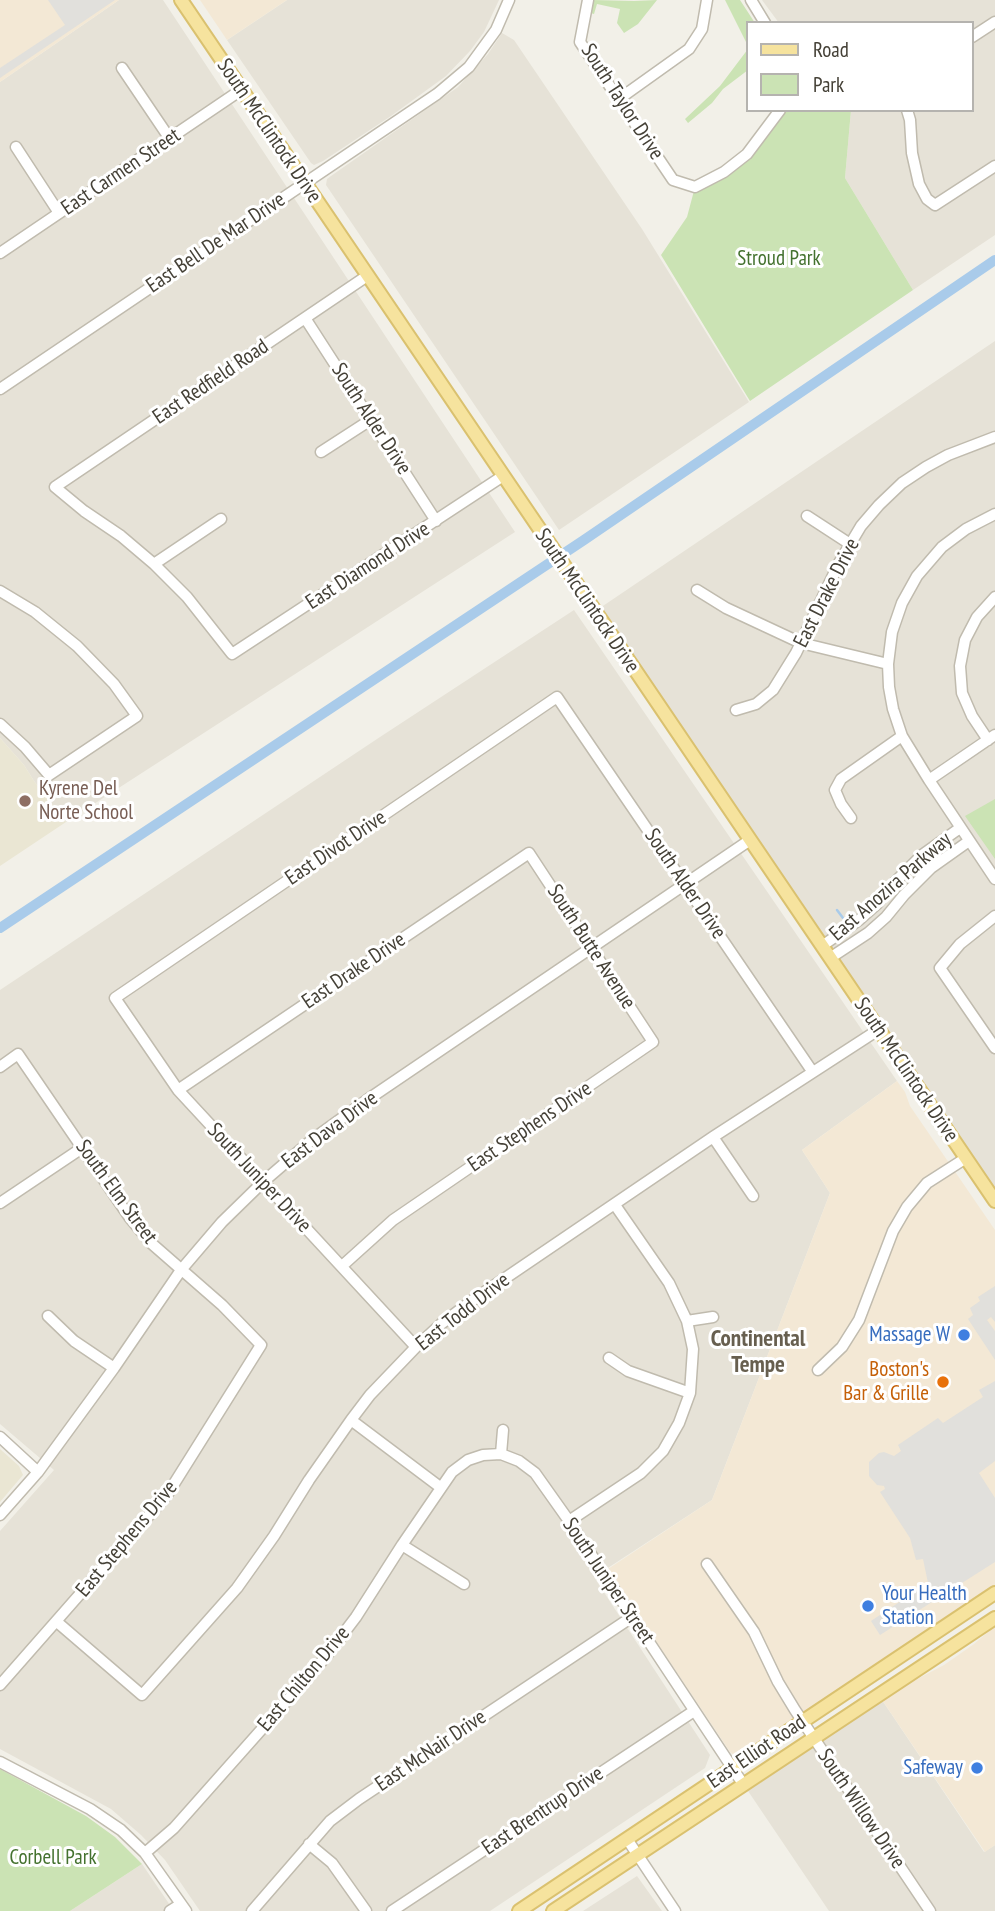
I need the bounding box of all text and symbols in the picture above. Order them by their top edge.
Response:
legend [746,21,974,112]
text: Road [813,36,849,63]
street label: South Taylor Drive [575,39,669,165]
street label: South McClintock Drive [211,54,327,208]
text: Park [813,71,844,98]
street label: East Carmen Street [57,123,185,221]
street label: East Bell De Mar Drive [142,187,290,299]
park label: Stroud Park [737,246,821,272]
street label: East Redfield Road [148,334,274,430]
street label: South Alder Drive [326,359,416,479]
street label: East Diamond Drive [301,517,435,615]
street label: South McClintock Drive [529,524,645,678]
street label: East Drake Drive [789,534,865,652]
place label: Kyrene Del Norte School [39,776,133,826]
marker: Kyrene Del Norte School [17,793,33,809]
street label: East Divot Drive [281,805,391,891]
street label: South Alder Drive [639,824,731,944]
street label: East Anozira Parkway [825,827,957,947]
street label: South Butte Avenue [541,880,641,1014]
street label: East Drake Drive [298,927,410,1015]
street label: South McClintock Drive [848,993,964,1147]
street label: East Stephens Drive [463,1076,597,1178]
street label: East Dava Drive [277,1086,383,1174]
street label: South Juniper Drive [202,1118,316,1238]
street label: South Elm Street [70,1135,162,1249]
street label: East Todd Drive [411,1268,515,1356]
place label: Massage W [869,1322,950,1348]
district label: Continental Tempe [711,1325,805,1379]
marker: Massage W [956,1327,972,1343]
place label: Boston's Bar & Grille [843,1357,929,1407]
marker: Boston's Bar & Grille [935,1374,951,1390]
street label: East Stephens Drive [71,1476,183,1602]
street label: South Juniper Street [557,1513,659,1649]
place label: Your Health Station [882,1581,967,1631]
marker: Your Health Station [860,1598,876,1614]
street label: East Chilton Drive [253,1621,355,1737]
street label: East McNair Drive [371,1705,491,1797]
street label: East Elliot Road [703,1710,811,1794]
street label: South Willow Drive [812,1744,910,1874]
place label: Safeway [903,1755,963,1781]
marker: Safeway [969,1760,985,1776]
street label: East Brentrup Drive [478,1761,608,1861]
park label: Corbell Park [9,1845,97,1871]

